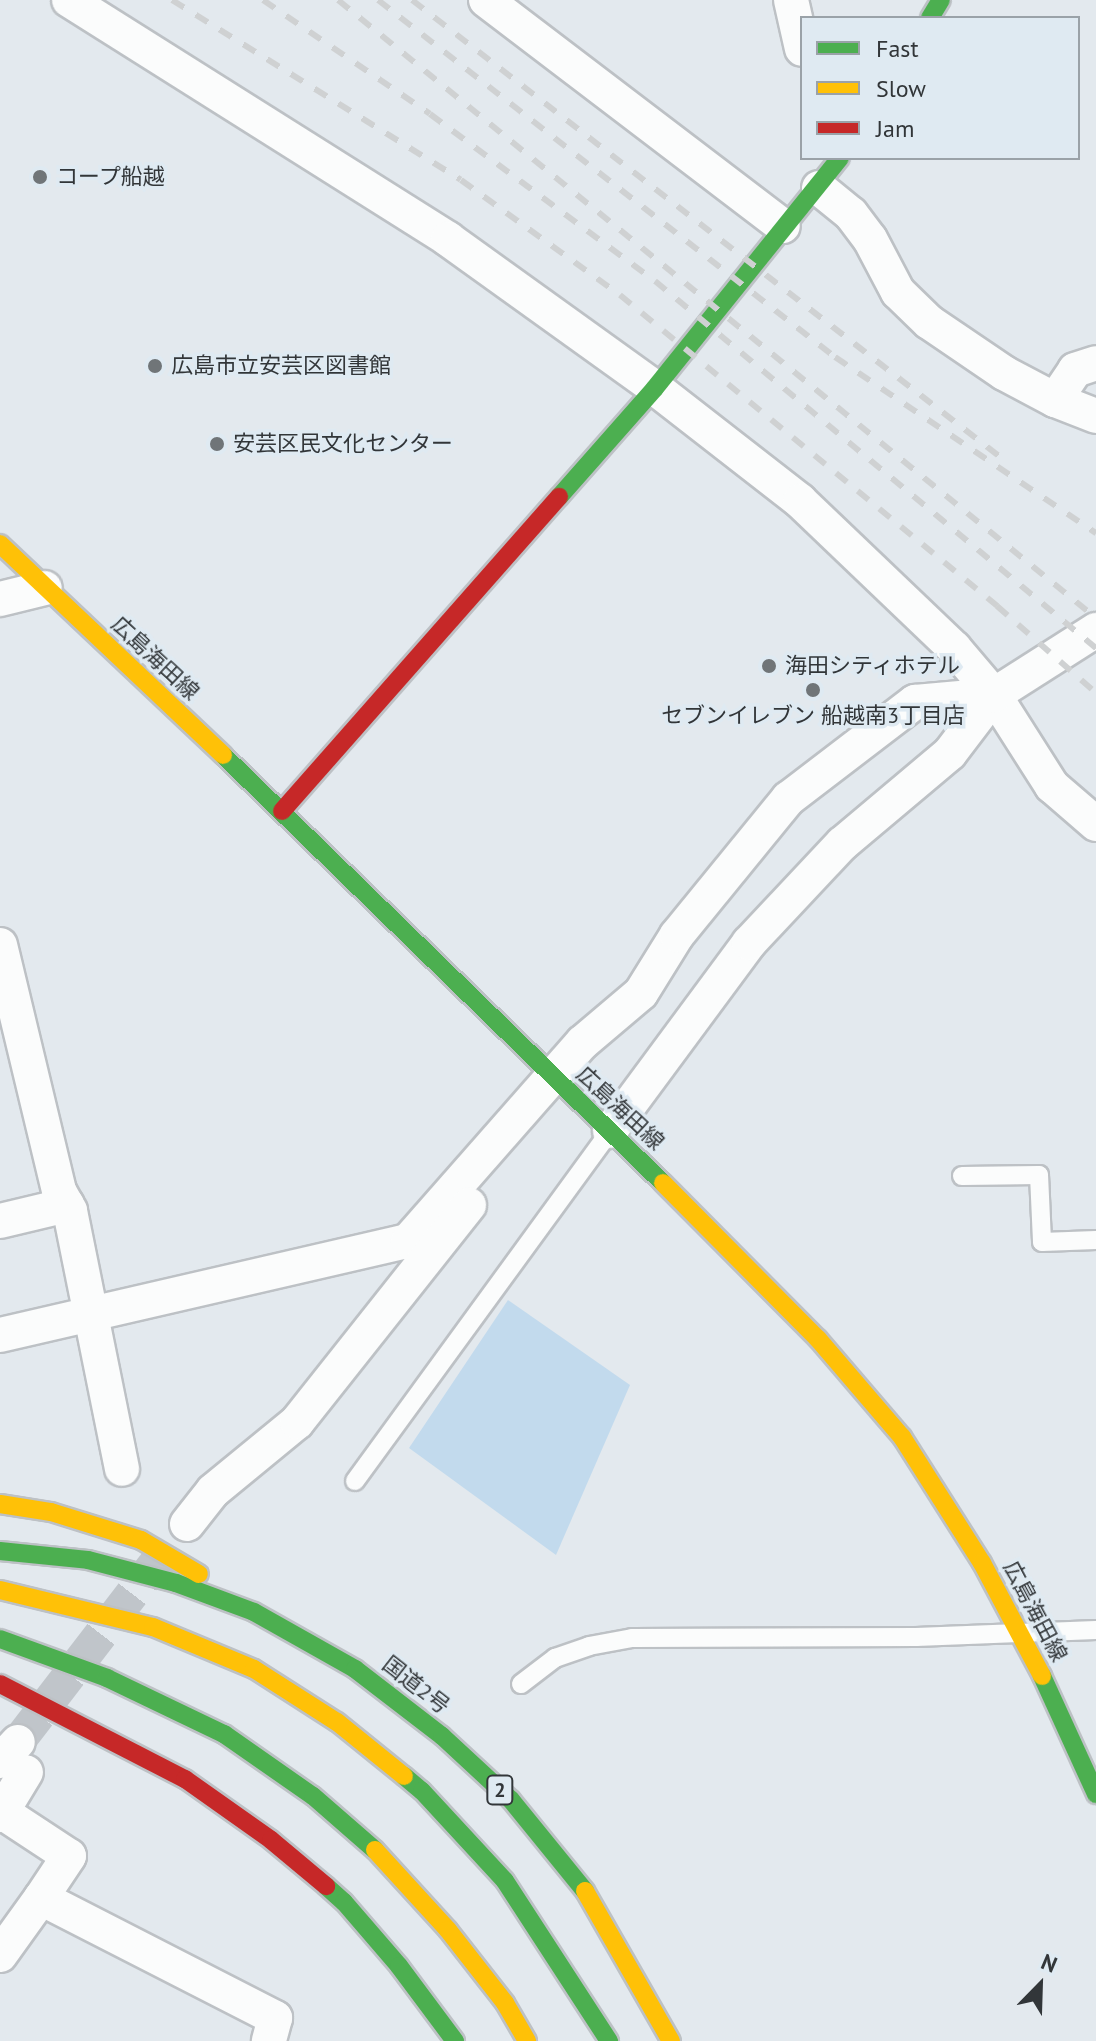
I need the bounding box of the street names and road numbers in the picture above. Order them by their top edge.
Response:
street label: 広島海田線 [106,611,204,705]
street label: 広島海田線 [571,1061,669,1155]
street label: 広島海田線 [998,1556,1072,1666]
street label: 国道2号 [377,1651,455,1719]
road number: 2 [486,1774,514,1806]

